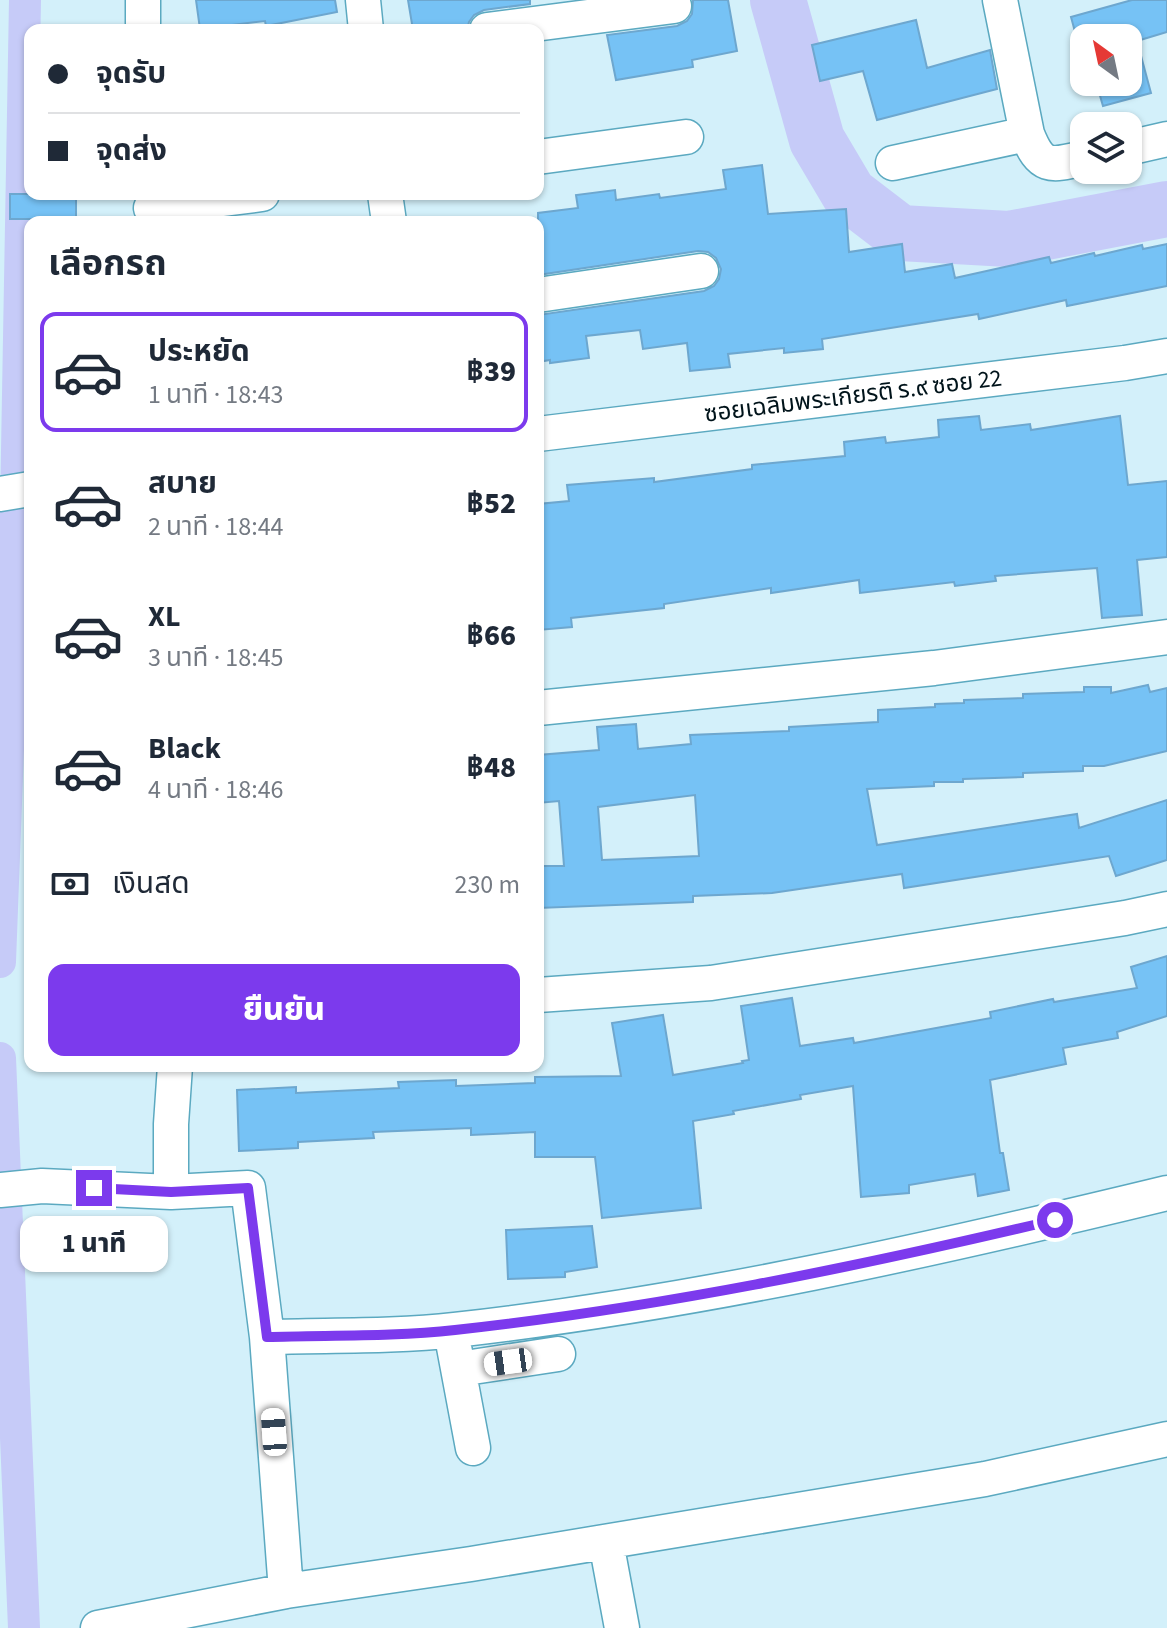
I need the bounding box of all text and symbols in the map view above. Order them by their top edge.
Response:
north arrow [1070,24,1142,96]
map controls [1070,24,1142,184]
text: จุดรับ [96,52,166,95]
button: layers [1070,112,1142,184]
text: จุดส่ง [96,129,167,172]
text: เลือกรถ [48,238,167,289]
text: ประหยัด [148,330,250,373]
icon: car [52,336,124,408]
text: ฿39 [466,350,516,393]
street label: ซอยเฉลิมพระเกียรติ ร.๙ ซอย 22 [702,360,1004,432]
text: 1 นาที · 18:43 [148,376,284,413]
text: สบาย [148,462,217,505]
icon: car [52,468,124,540]
text: ฿52 [466,482,516,525]
text: 2 นาที · 18:44 [148,508,284,545]
text: XL [148,595,181,638]
icon: car [52,600,124,672]
text: ฿66 [466,614,516,657]
text: 3 นาที · 18:45 [148,639,284,676]
text: Black [148,727,221,770]
icon: car [52,732,124,804]
text: ฿48 [466,746,516,789]
text: 4 นาที · 18:46 [148,771,284,808]
icon: cash [48,862,92,906]
text: เงินสด [112,862,190,905]
text: 230 m [454,866,520,903]
button: ยืนยัน [48,964,520,1056]
route end [76,1170,112,1206]
route start [1037,1202,1073,1238]
callout: 1 นาที [20,1216,168,1272]
text: 1 นาที [62,1225,126,1262]
car [483,1347,533,1377]
car [260,1407,288,1457]

